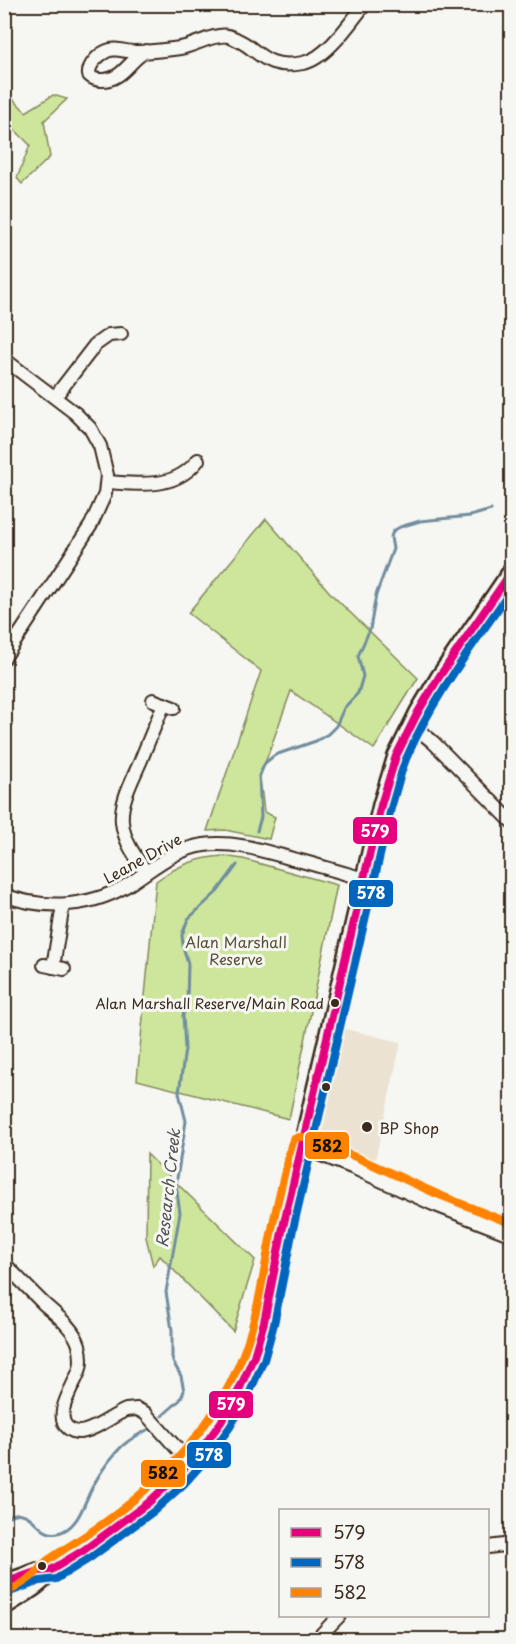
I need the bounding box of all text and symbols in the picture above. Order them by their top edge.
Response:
line badge: 579 [352,816,398,845]
text: 579 [361,818,390,842]
street label: Leane Drive [99,827,185,889]
line badge: 578 [348,879,394,908]
text: 578 [356,880,386,904]
park label: Alan Marshall Reserve [185,930,287,970]
place label: Alan Marshall Reserve/Main Road [95,993,324,1014]
marker: Alan Marshall Reserve/Main Road [329,997,341,1009]
unlabelled marker [320,1081,332,1093]
place label: BP Shop [379,1116,439,1139]
marker: BP Shop [360,1120,374,1134]
water label: Research Creek [149,1126,185,1249]
line badge: 582 [304,1131,350,1160]
text: 582 [312,1133,343,1157]
line badge: 579 [208,1390,254,1419]
text: 579 [217,1391,246,1415]
line badge: 578 [186,1441,232,1469]
text: 578 [194,1442,224,1466]
line badge: 582 [140,1459,186,1488]
text: 582 [148,1460,179,1484]
legend [279,1509,489,1617]
text: 579 [333,1518,365,1545]
text: 578 [333,1548,365,1575]
unlabelled marker [36,1560,48,1572]
text: 582 [333,1578,367,1605]

